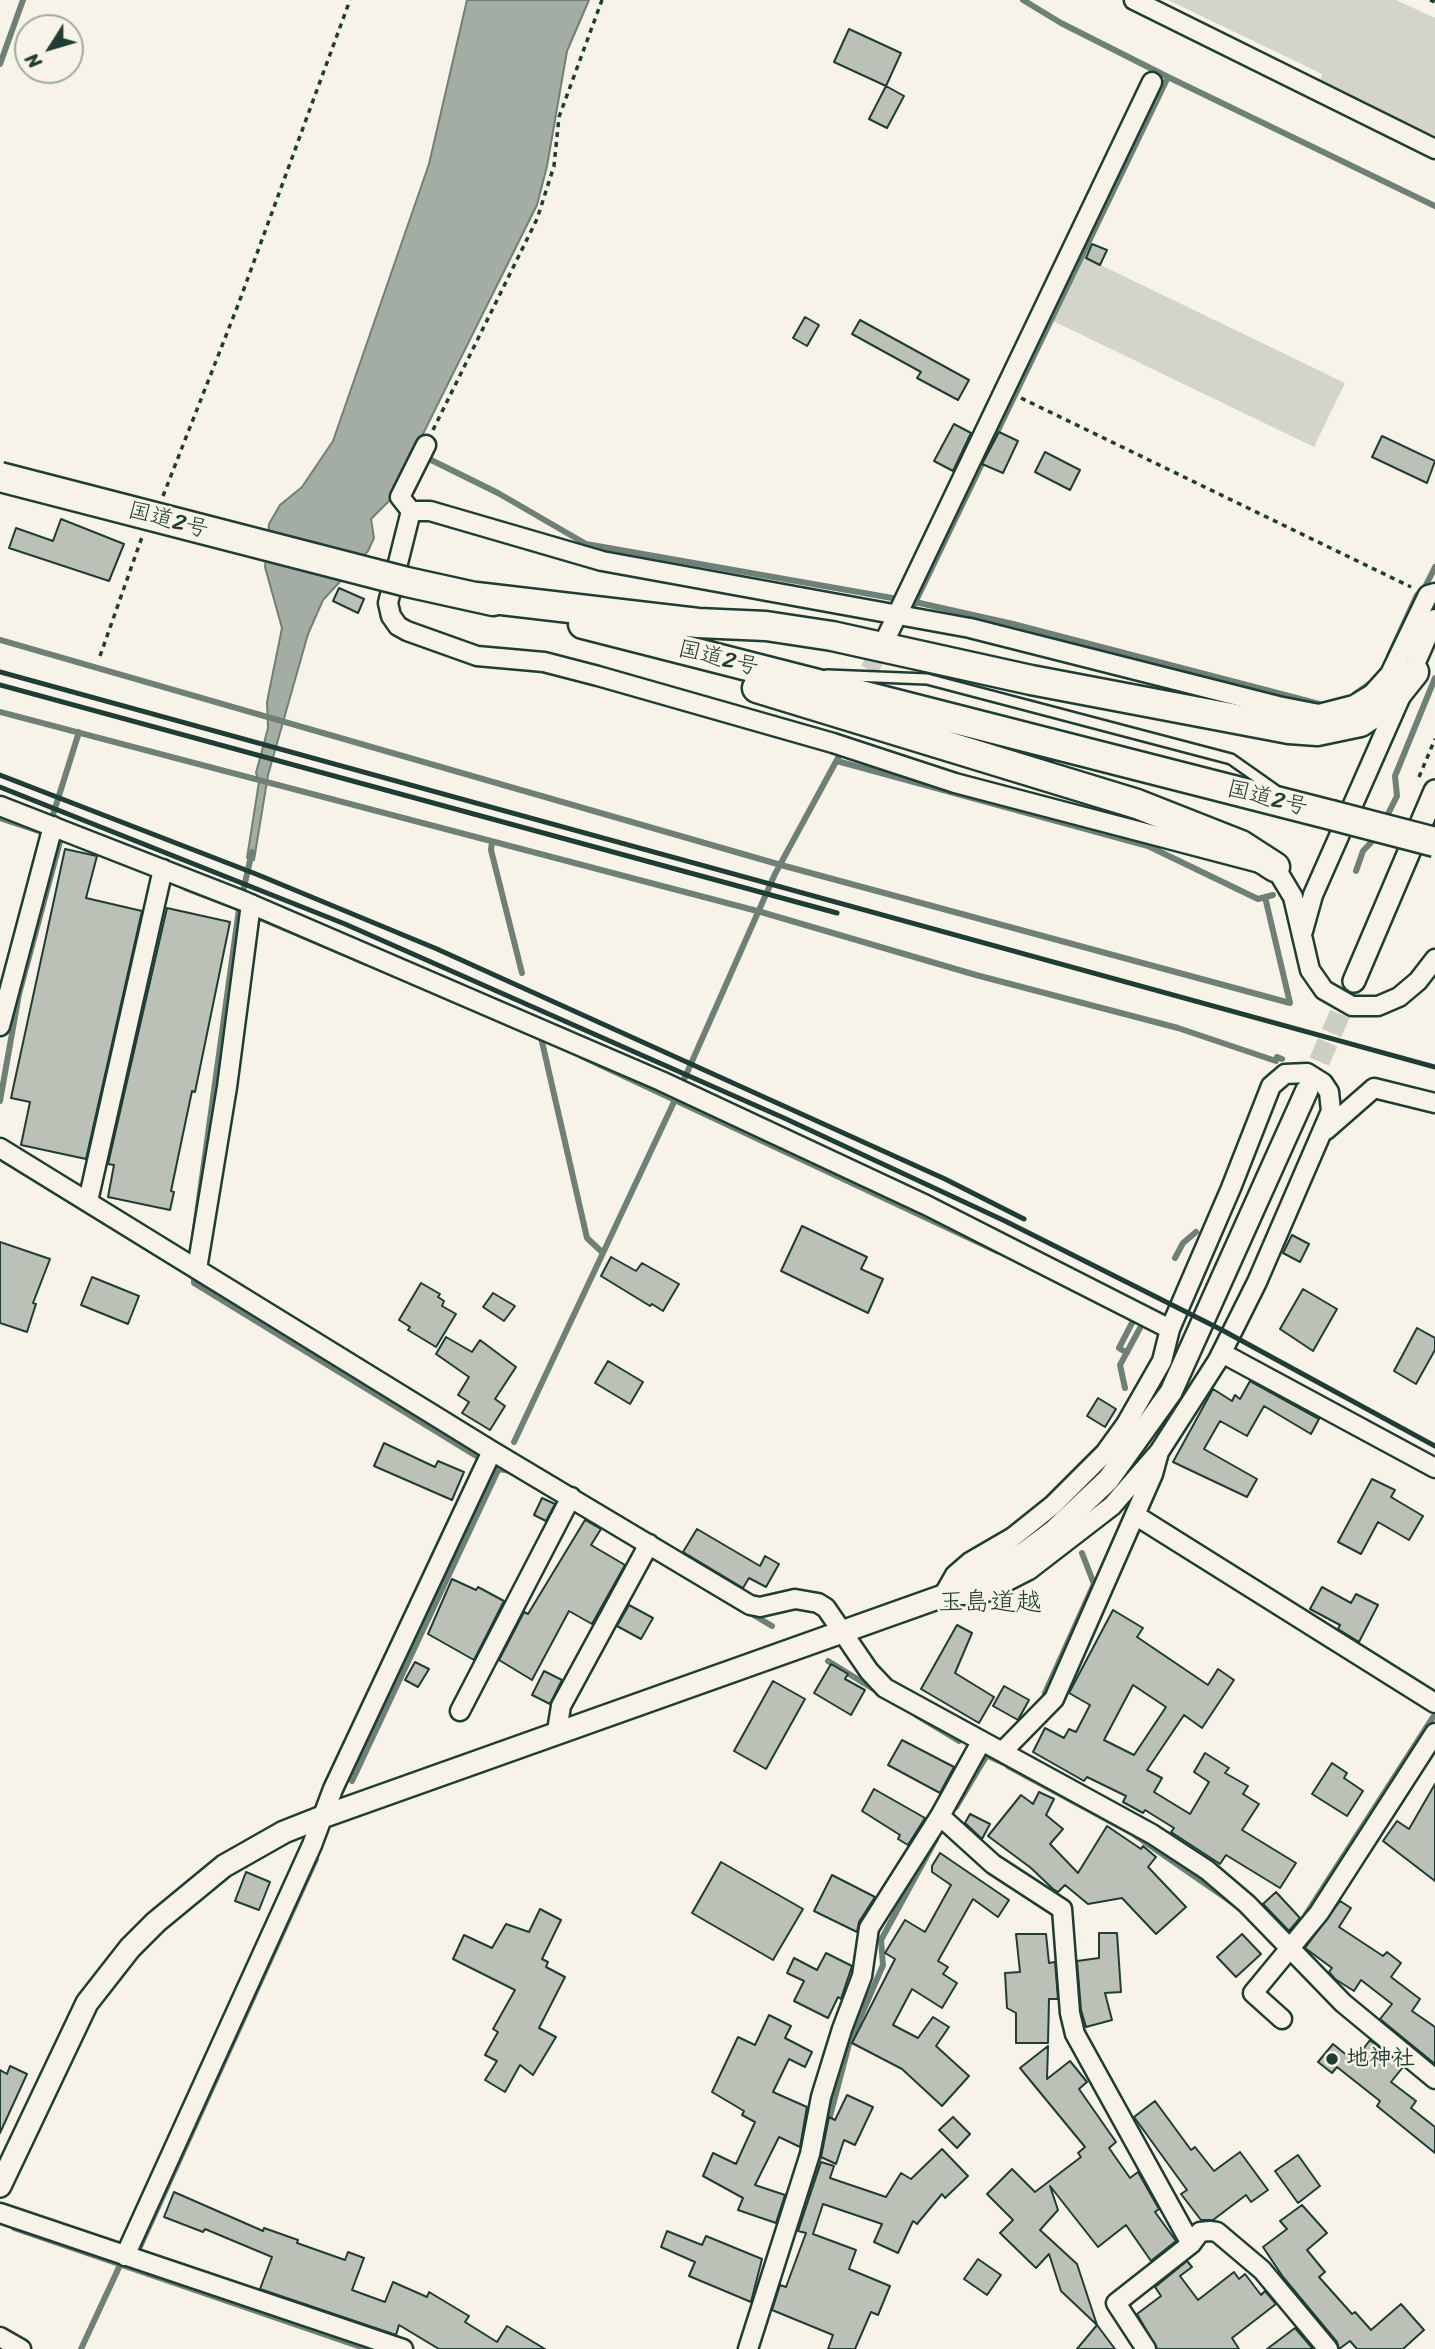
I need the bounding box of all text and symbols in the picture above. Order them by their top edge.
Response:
north arrow [14,14,84,84]
text: N [16,46,51,76]
street label: 国道2号 [125,497,211,545]
street label: 国道2号 [675,636,761,682]
street label: 国道2号 [1224,776,1310,822]
district label: 玉島道越 [938,1587,1042,1619]
place label: 地神社 [1346,2045,1415,2073]
marker: 地神社 [1324,2051,1340,2067]

